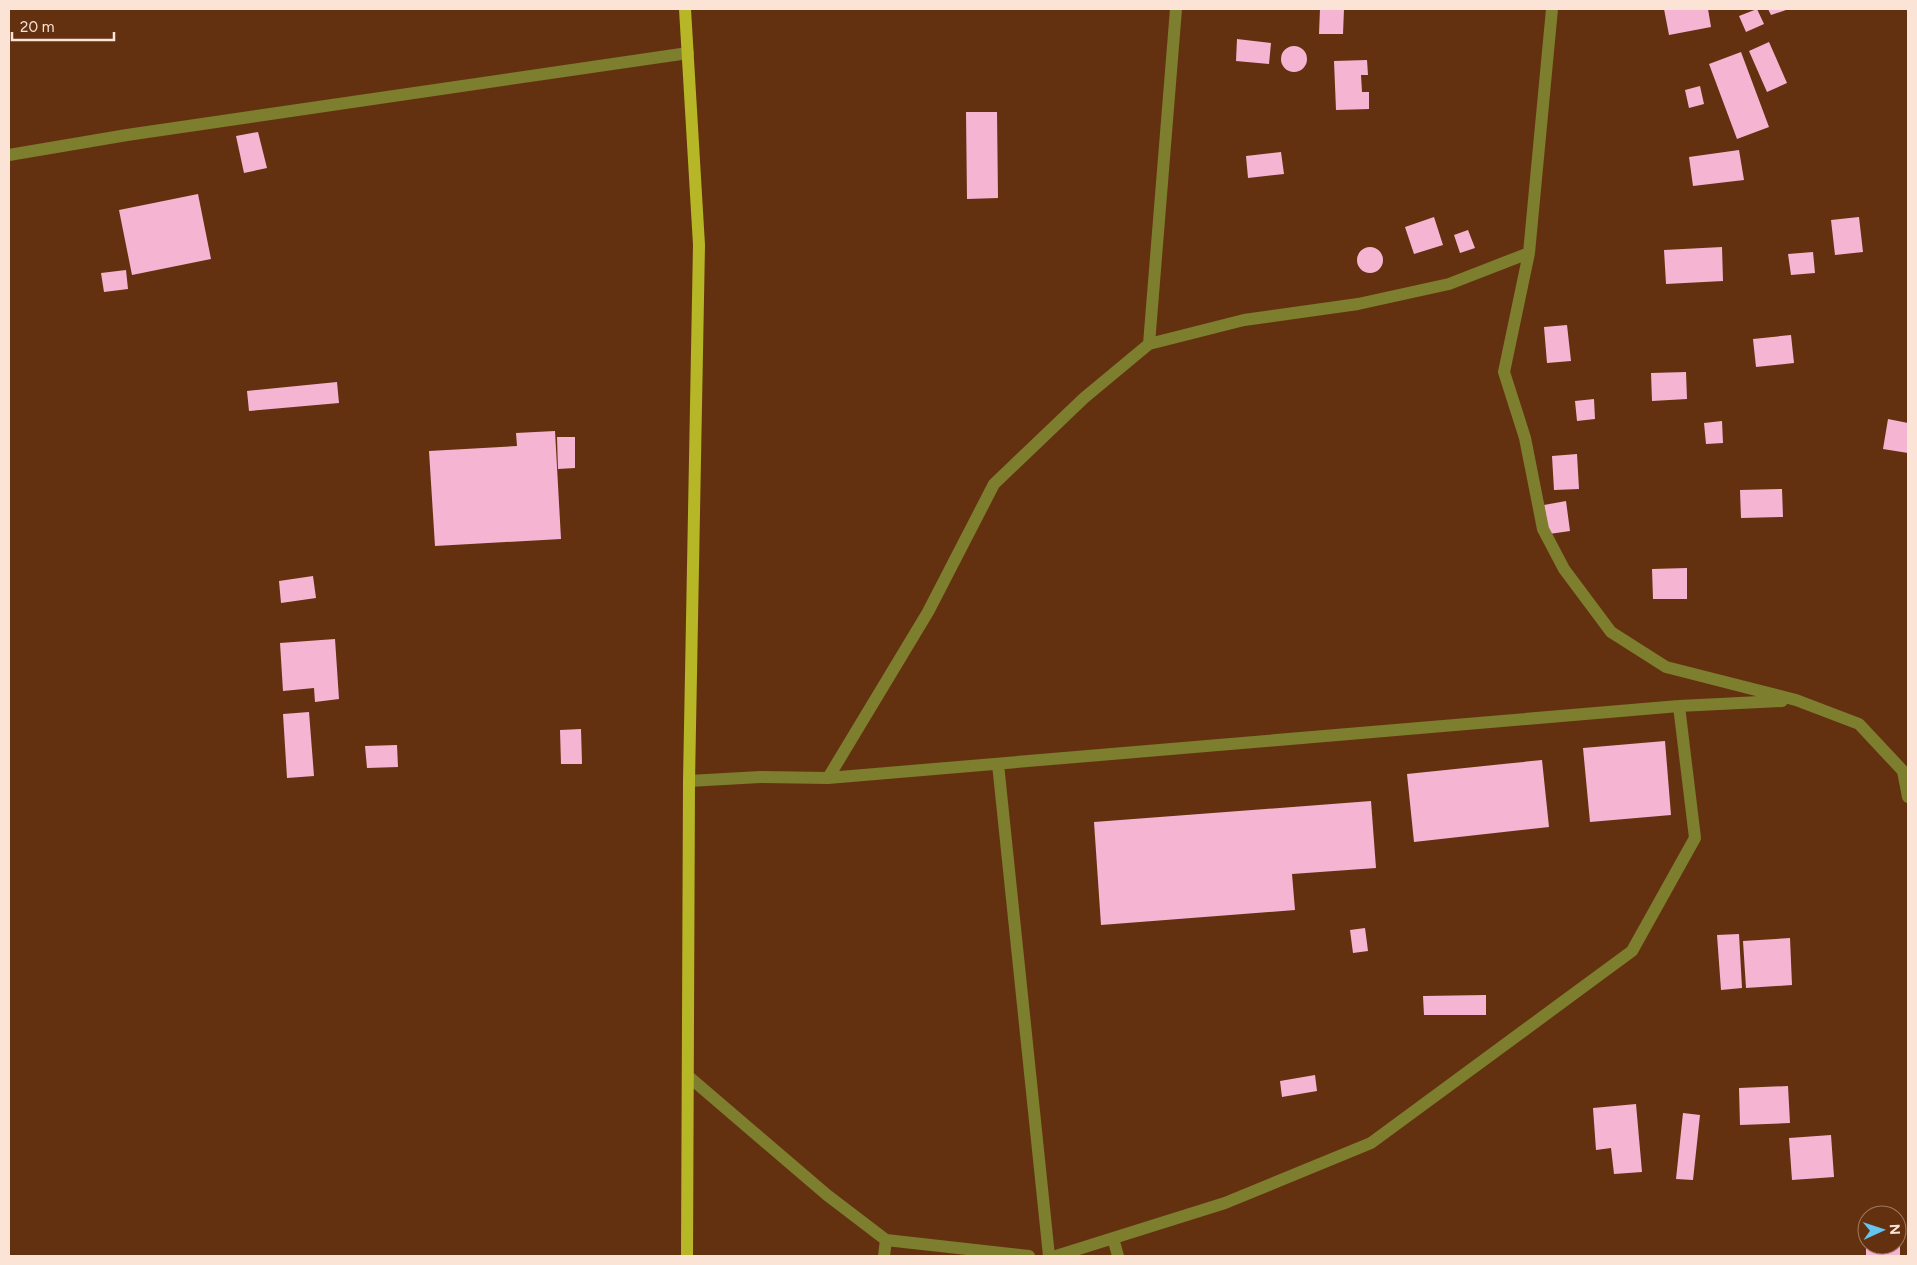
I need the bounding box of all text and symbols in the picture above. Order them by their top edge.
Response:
scale bar [12,10,115,42]
text: 20 m [20,18,54,36]
north arrow [1857,1205,1907,1255]
text: N [1886,1223,1903,1235]

